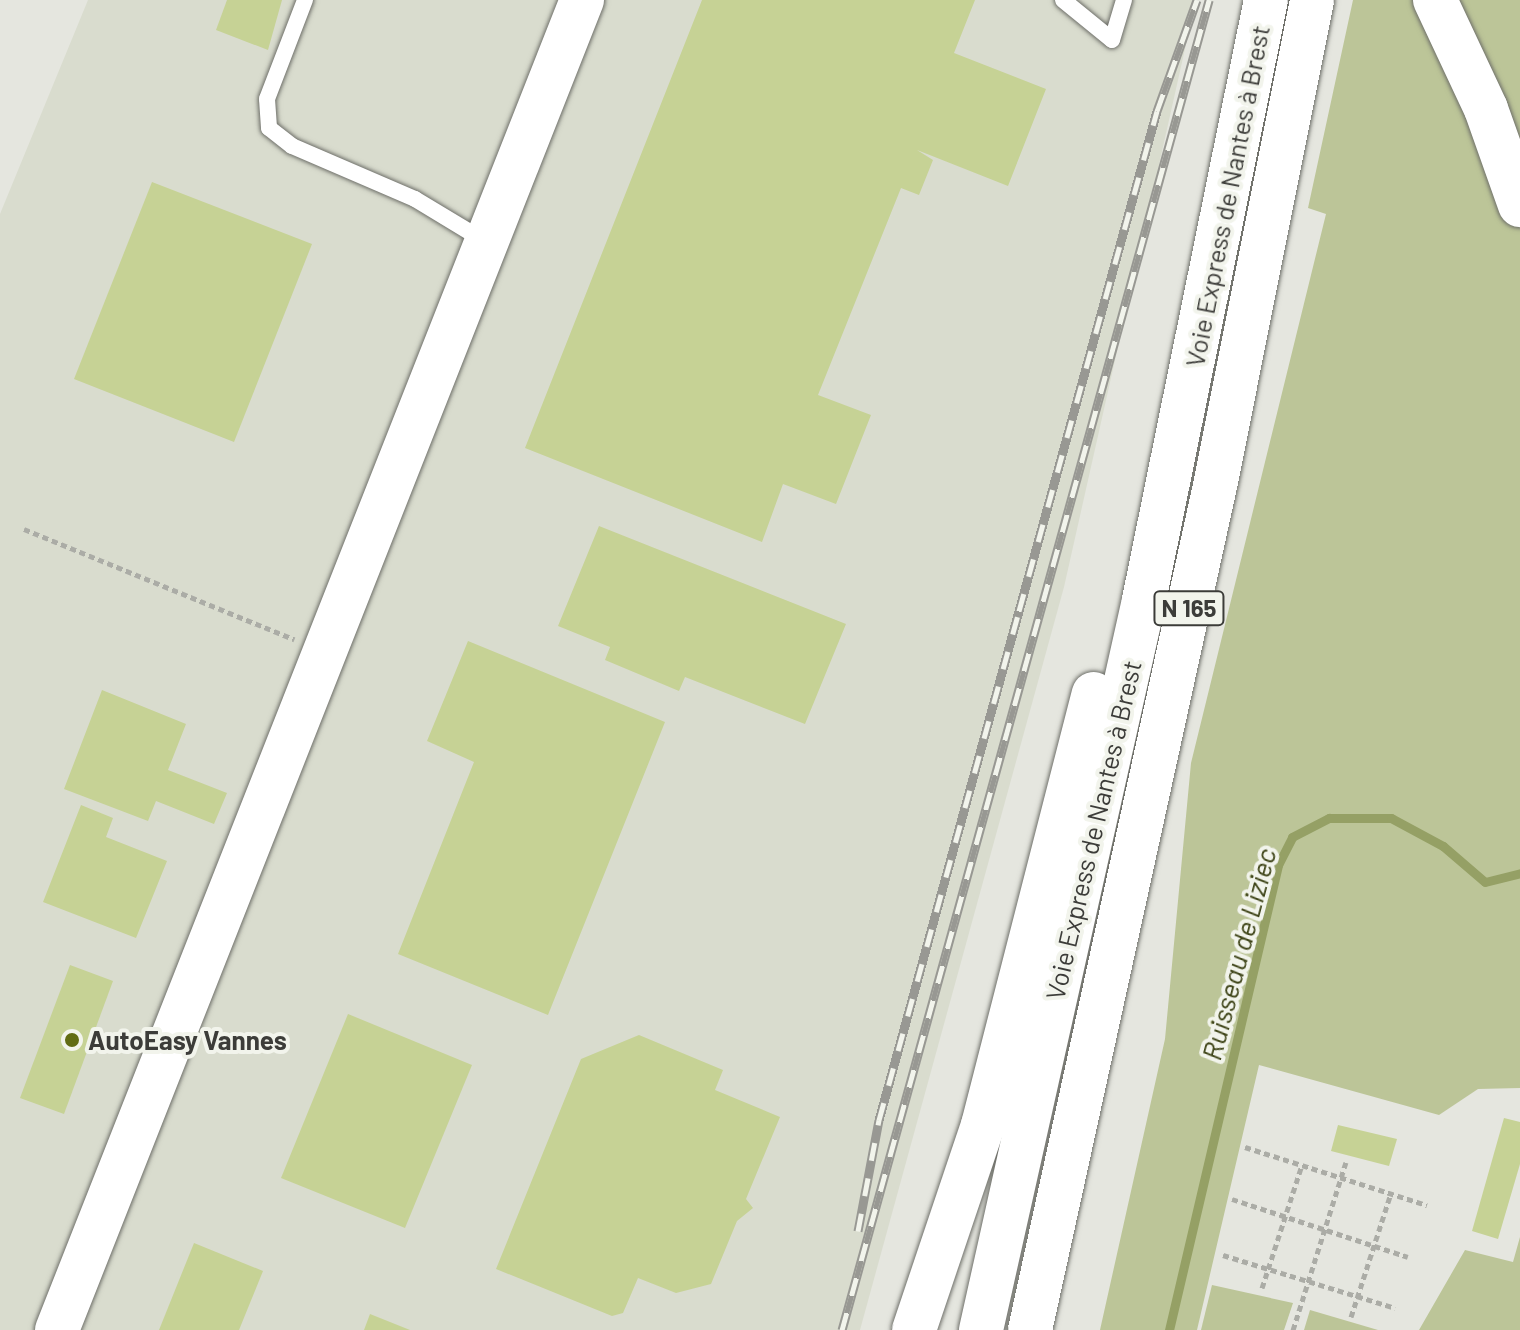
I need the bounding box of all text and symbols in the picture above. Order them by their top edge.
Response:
street label: Voie Express de Nantes à Brest [1179,23,1275,369]
road number: N 165 [1153,588,1225,628]
street label: Voie Express de Nantes à Brest [1039,657,1147,1003]
water label: Ruisseau de Liziec [1194,844,1282,1064]
place label: AutoEasy Vannes [88,1024,287,1056]
marker: AutoEasy Vannes [63,1031,81,1049]

